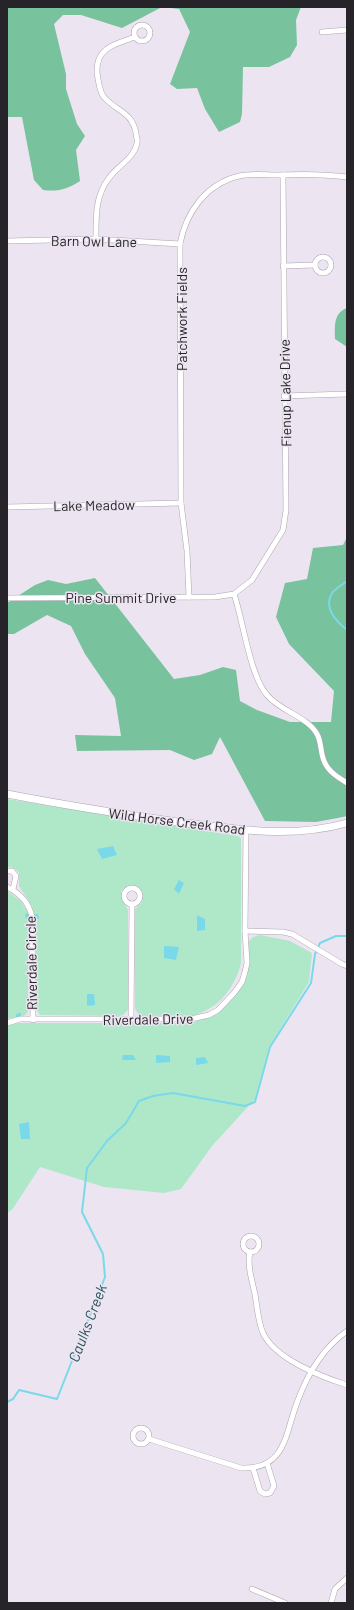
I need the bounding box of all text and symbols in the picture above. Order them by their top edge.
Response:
street label: Barn Owl Lane [51,232,137,250]
street label: Patchwork Fields [173,267,190,371]
street label: Fienup Lake Drive [276,339,294,447]
street label: Lake Meadow [53,496,135,514]
street label: Pine Summit Drive [65,589,177,606]
street label: Wild Horse Creek Road [108,804,246,838]
street label: Riverdale Circle [22,916,40,1010]
street label: Riverdale Drive [103,1010,193,1028]
water label: Caulks Creek [64,1281,110,1364]

